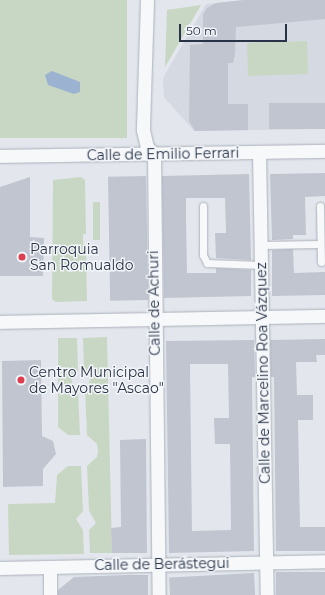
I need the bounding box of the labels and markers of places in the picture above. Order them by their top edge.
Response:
place label: Parroquia San Romualdo [30,241,133,274]
marker: Parroquia San Romualdo [17,252,27,262]
place label: Centro Municipal de Mayores "Ascao" [29,364,164,396]
marker: Centro Municipal de Mayores "Ascao" [16,375,26,385]

